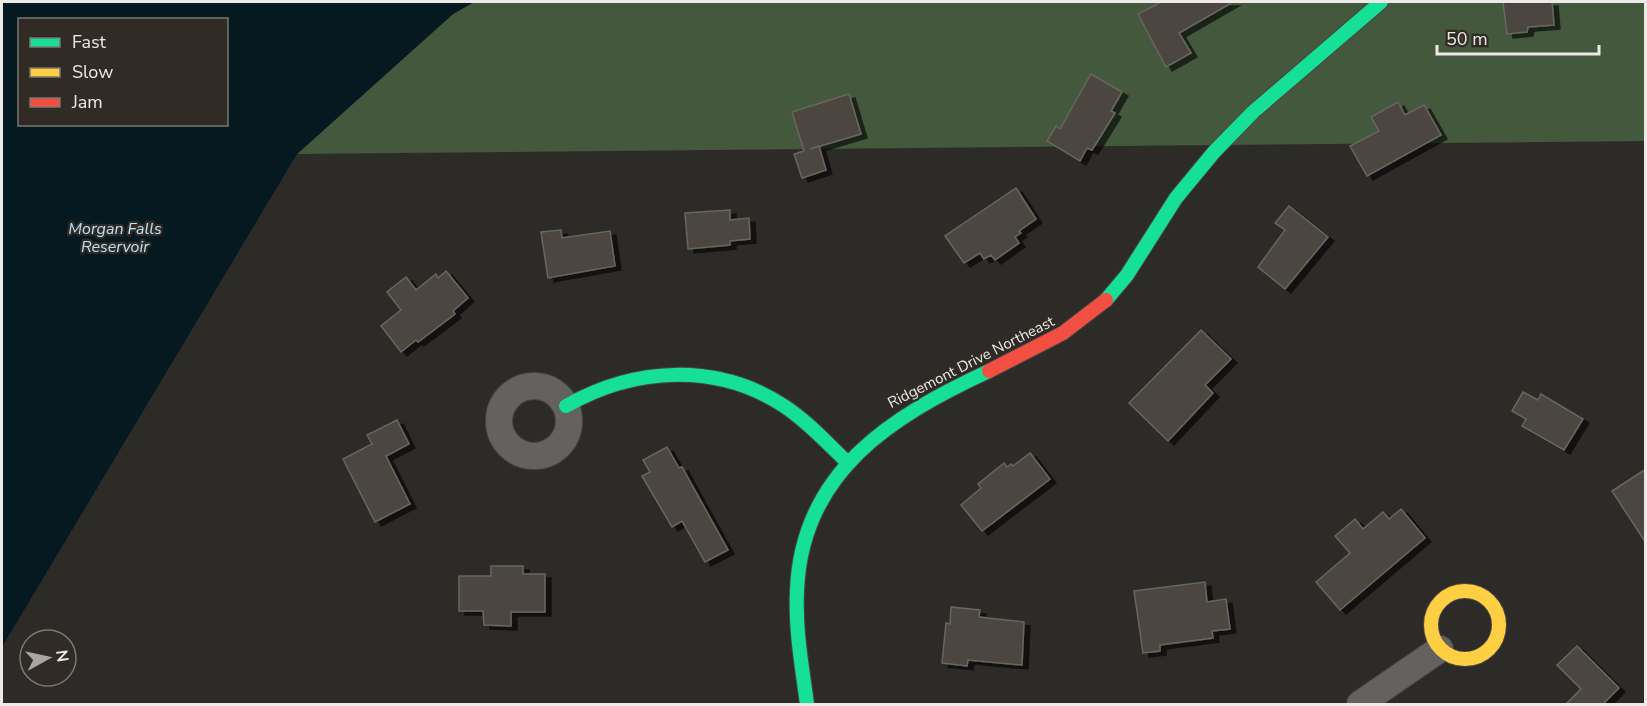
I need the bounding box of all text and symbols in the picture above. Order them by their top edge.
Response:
legend [18,18,228,126]
scale bar [1437,18,1599,56]
text: 50 m [1446,27,1488,51]
text: Fast [72,30,107,54]
text: Slow [72,60,113,84]
text: Jam [71,90,103,114]
water label: Morgan Falls Reservoir [68,218,162,258]
street label: Ridgemont Drive Northeast [884,311,1058,413]
north arrow [18,628,78,688]
text: N [50,649,74,664]

